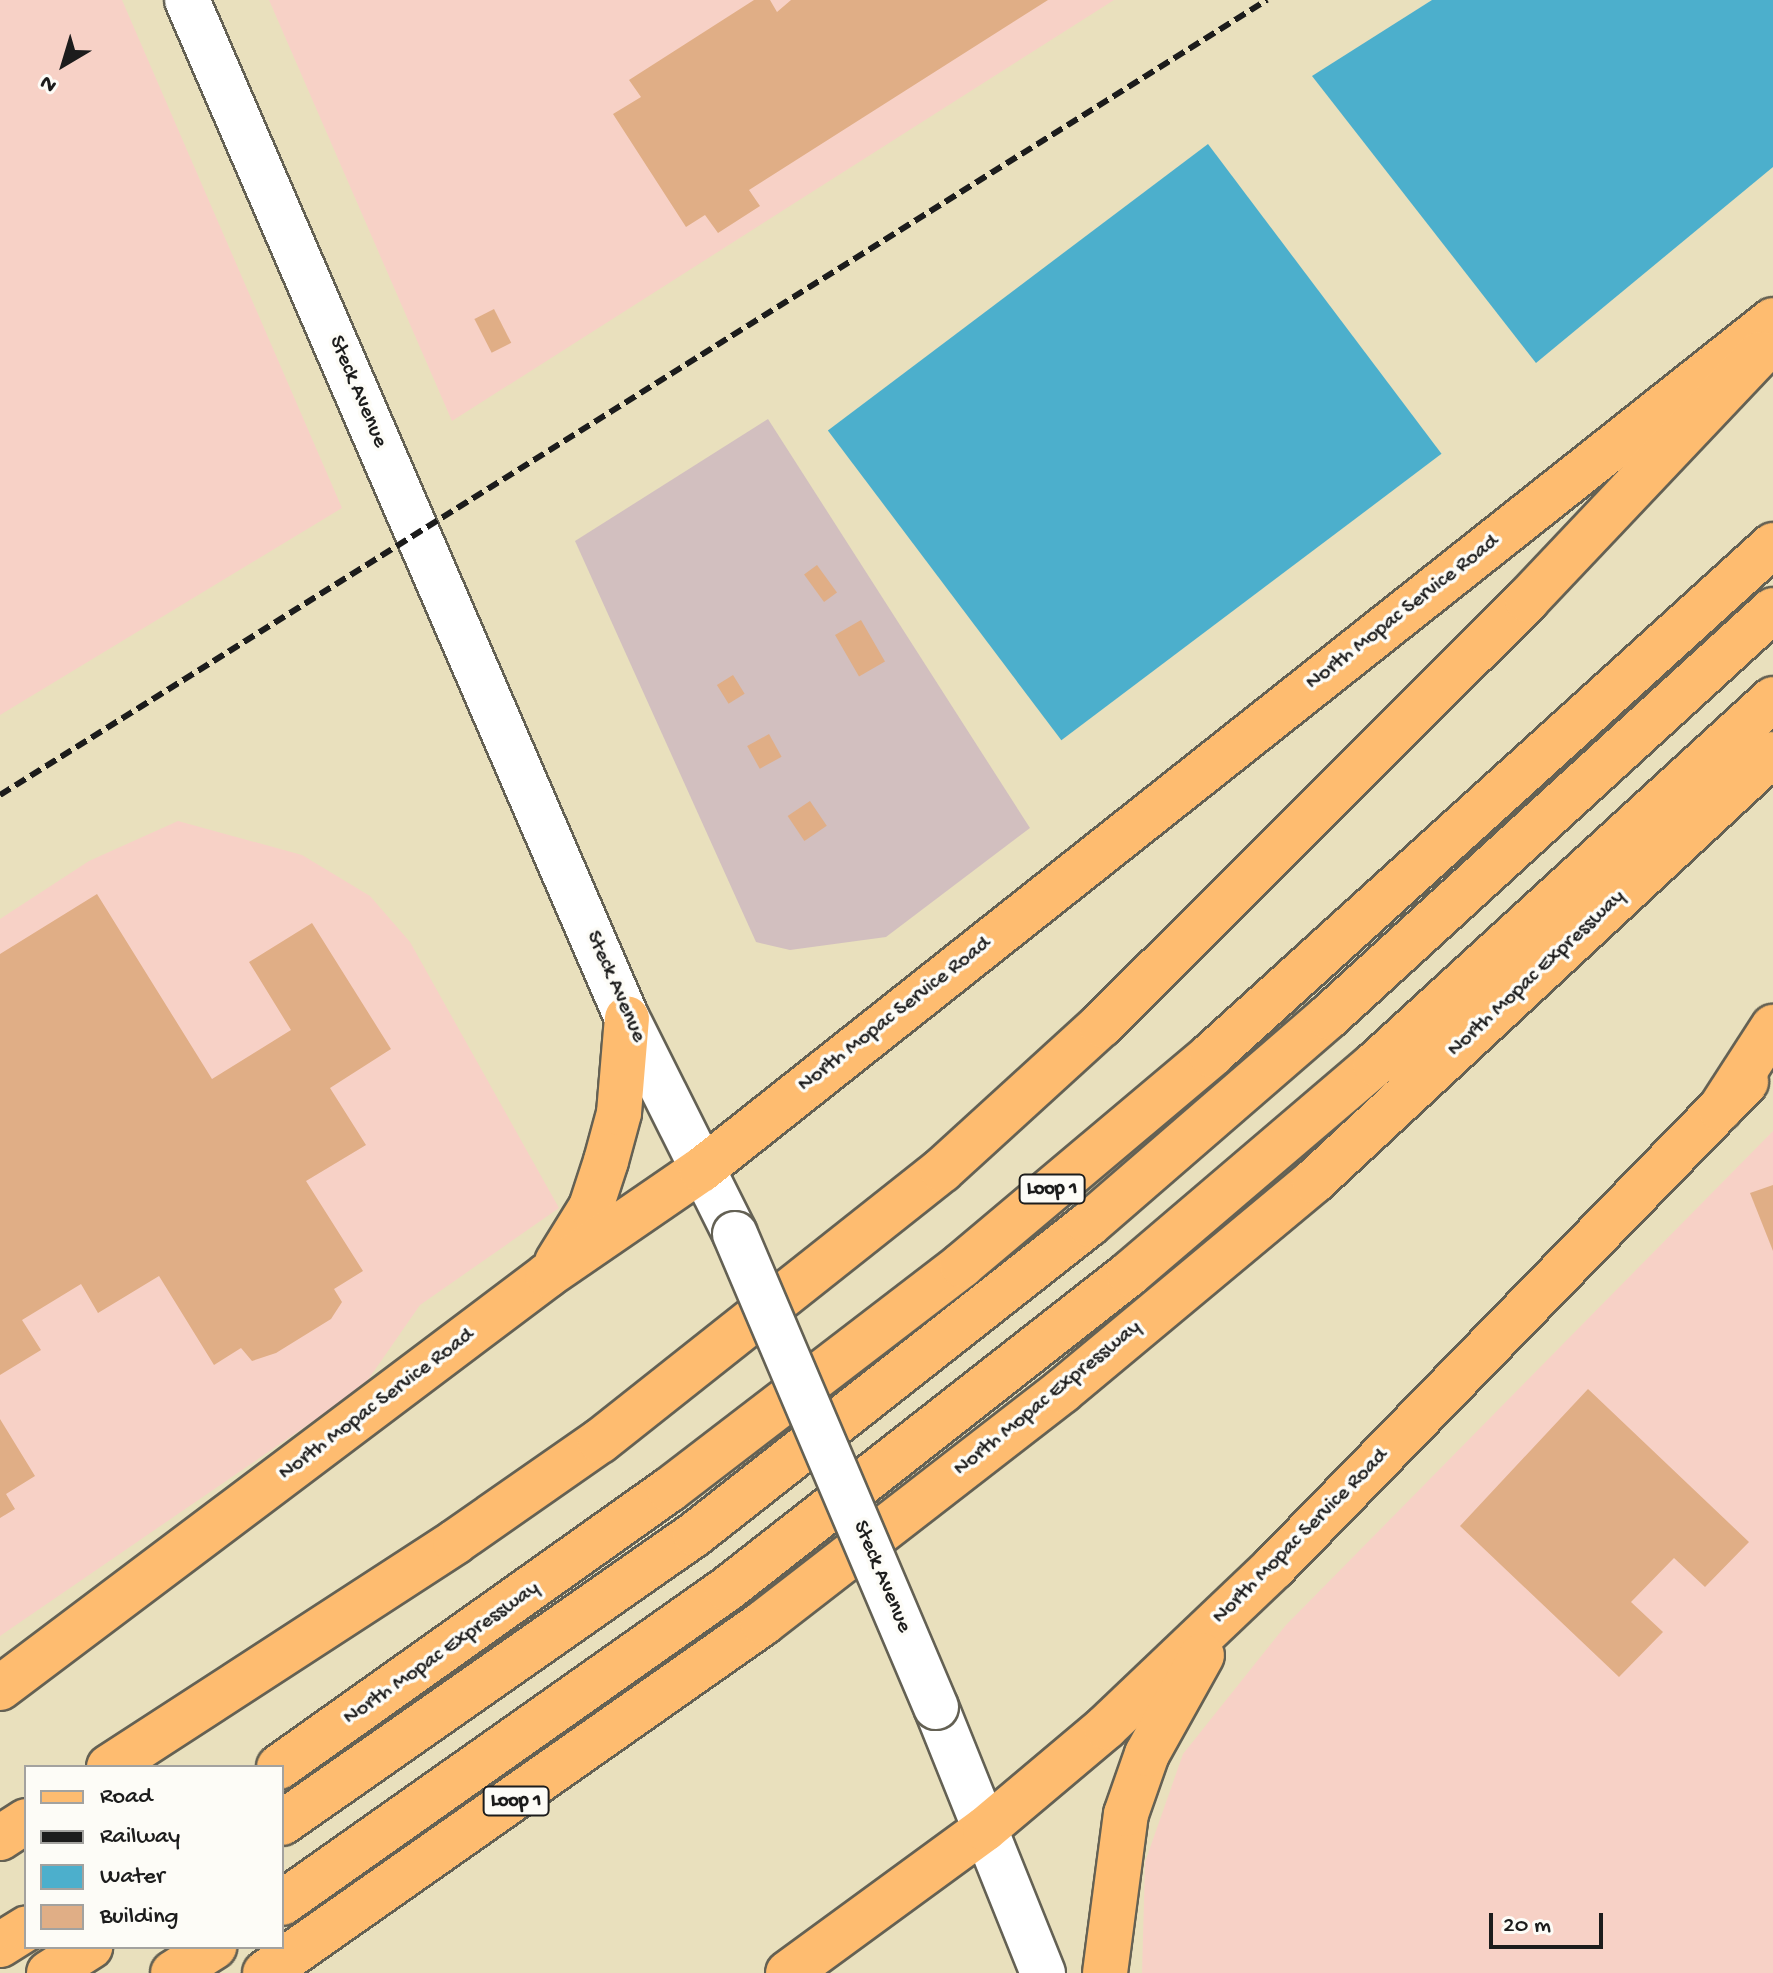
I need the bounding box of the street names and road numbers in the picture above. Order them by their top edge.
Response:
street label: Steck Avenue [322,332,392,452]
street label: North Mopac Service Road [1301,529,1505,697]
street label: North Mopac Expressway [1443,885,1631,1063]
street label: Steck Avenue [579,927,651,1047]
street label: North Mopac Service Road [793,931,997,1099]
road number: Loop 1 [1018,1173,1086,1205]
street label: North Mopac Expressway [949,1315,1147,1483]
street label: North Mopac Service Road [274,1323,480,1487]
street label: North Mopac Service Road [1208,1444,1394,1630]
street label: Steck Avenue [846,1517,916,1637]
street label: North Mopac Expressway [339,1576,545,1732]
road number: Loop 1 [482,1785,550,1817]

